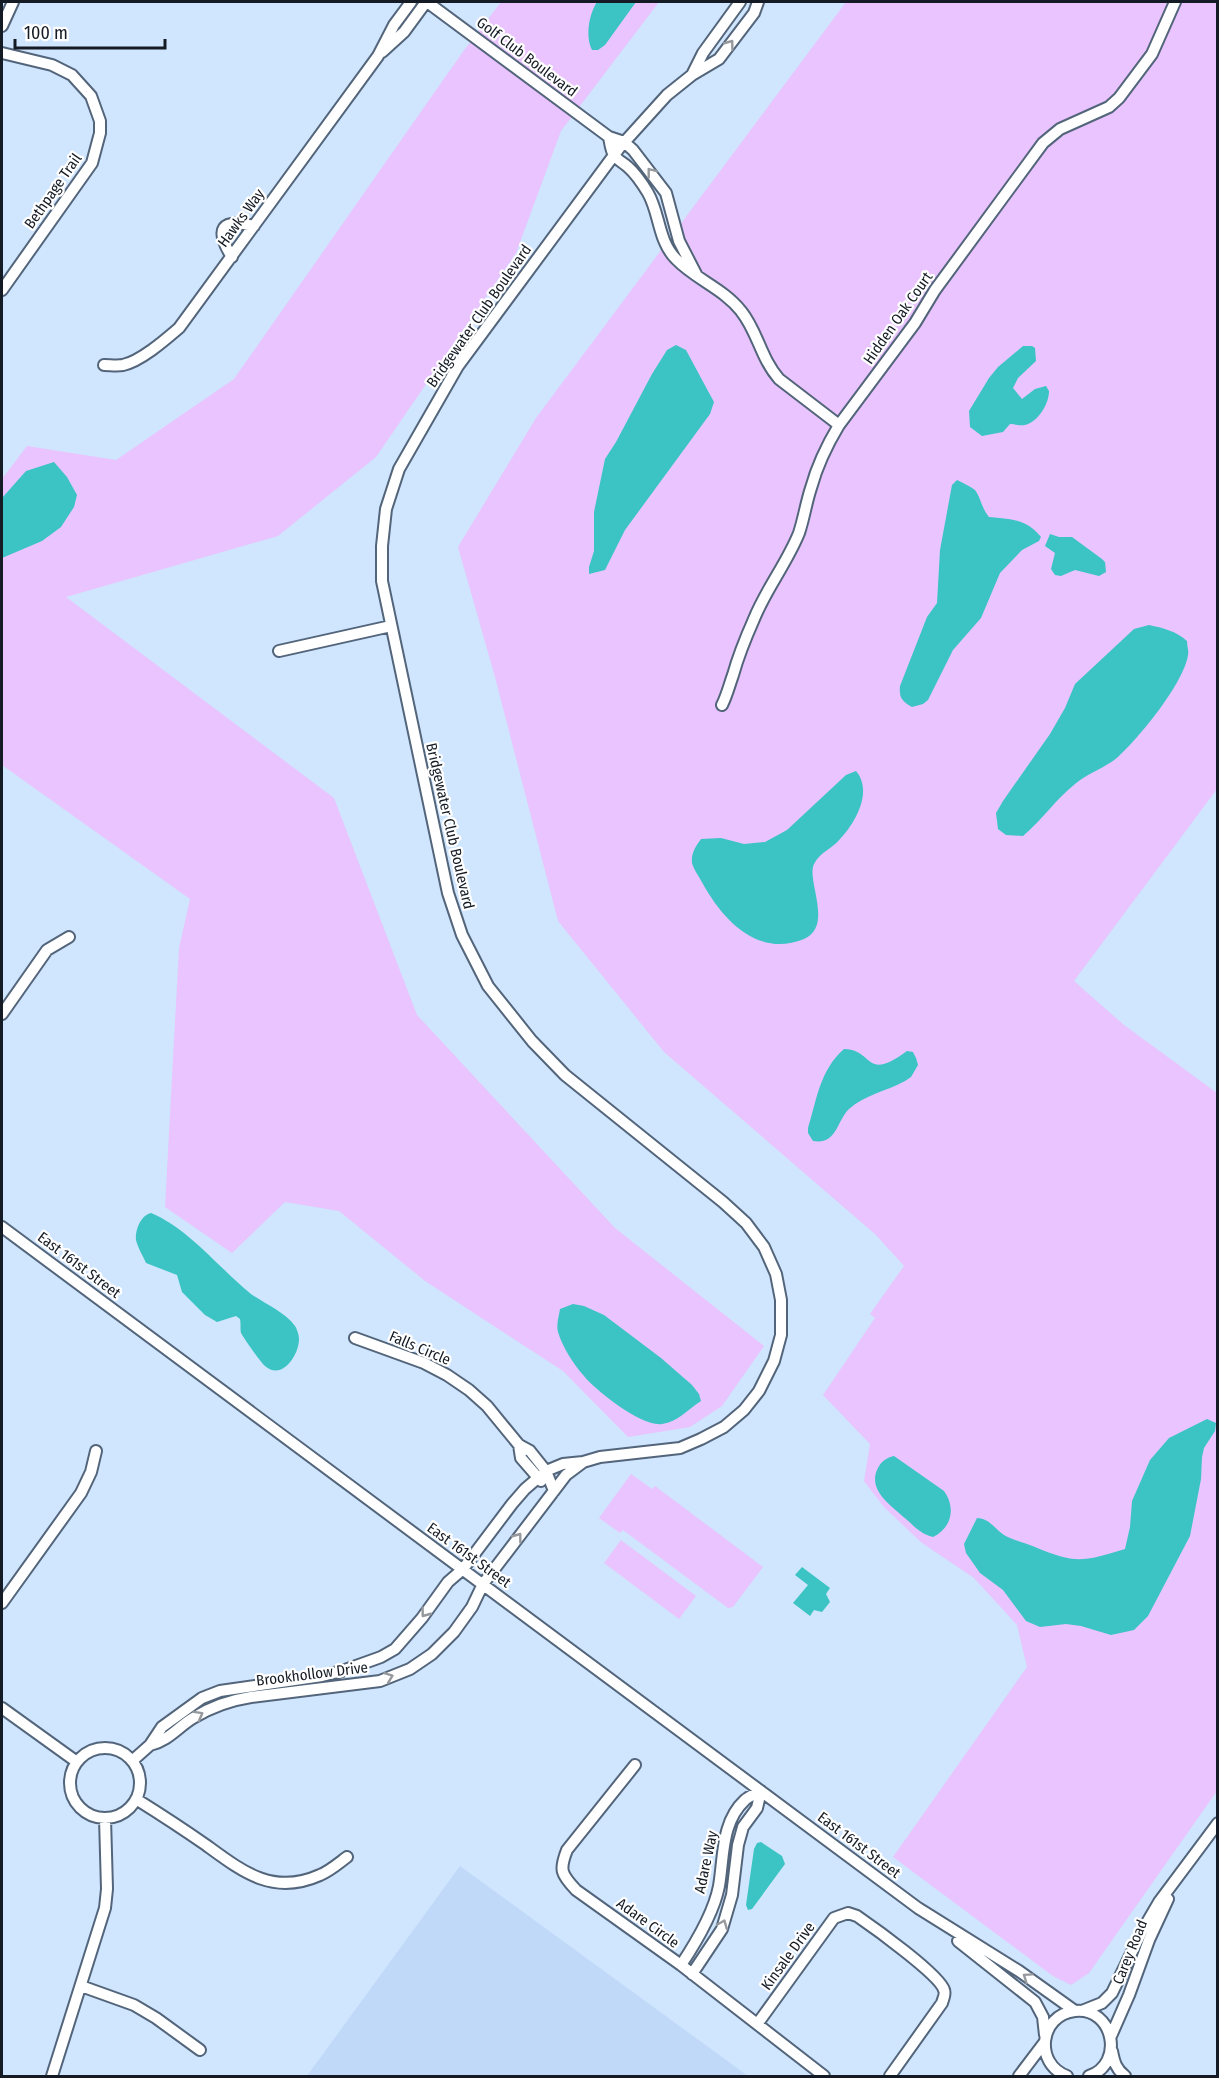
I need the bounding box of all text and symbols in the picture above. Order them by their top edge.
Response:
scale bar [15,12,165,50]
street label: Golf Club Boulevard [473,13,581,101]
text: 100 m [24,22,68,44]
one-way arrow [723,39,734,50]
street label: Bethpage Trail [21,150,86,232]
one-way arrow [647,168,658,179]
street label: Hawks Way [214,185,268,251]
street label: Bridgewater Club Boulevard [423,241,535,391]
street label: Hidden Oak Court [860,268,936,367]
street label: Bridgewater Club Boulevard [422,741,478,911]
street label: East 161st Street [34,1228,124,1302]
street label: Falls Circle [387,1327,453,1369]
street label: East 161st Street [424,1519,514,1591]
one-way arrow [511,1533,522,1544]
one-way arrow [421,1606,432,1617]
street label: Brookhollow Drive [255,1658,369,1690]
one-way arrow [383,1672,394,1684]
one-way arrow [193,1711,203,1722]
street label: East 161st Street [814,1808,904,1882]
street label: Adare Way [691,1829,721,1895]
street label: Adare Circle [613,1894,683,1952]
street label: Carey Road [1109,1917,1151,1987]
street label: Kinsale Drive [757,1918,819,1994]
one-way arrow [716,1919,728,1930]
one-way arrow [1023,1973,1034,1984]

